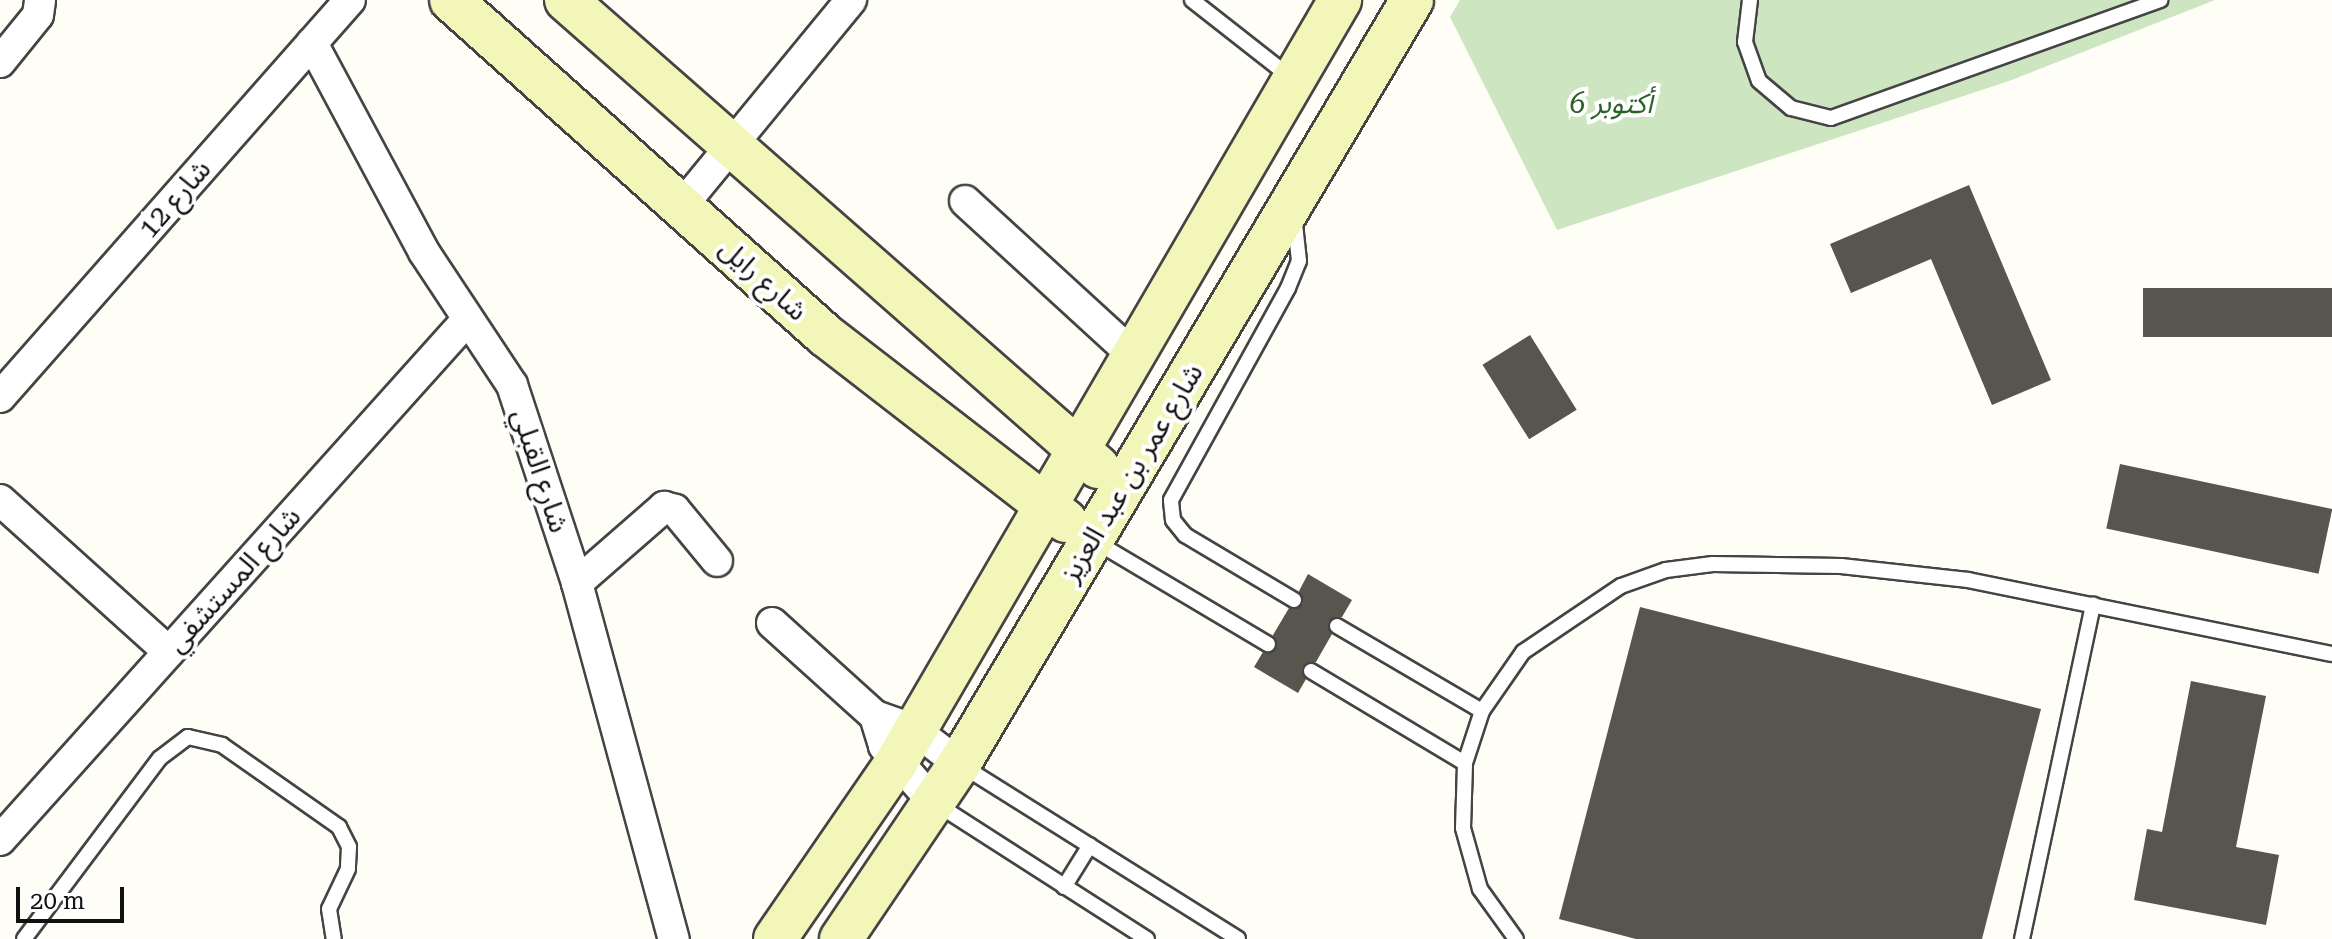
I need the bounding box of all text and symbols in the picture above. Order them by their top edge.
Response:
park label: 6 أكتوبر [1569,87,1653,121]
street label: شارع 12 [132,153,218,245]
street label: شارع رايل [712,232,814,328]
street label: شارع عمر بن عبد العزيز [1053,358,1211,588]
street label: شارع القبلي [504,405,576,537]
street label: شارع المستشفي [160,500,308,660]
scale bar [20,871,128,921]
text: 20 m [30,887,85,915]

